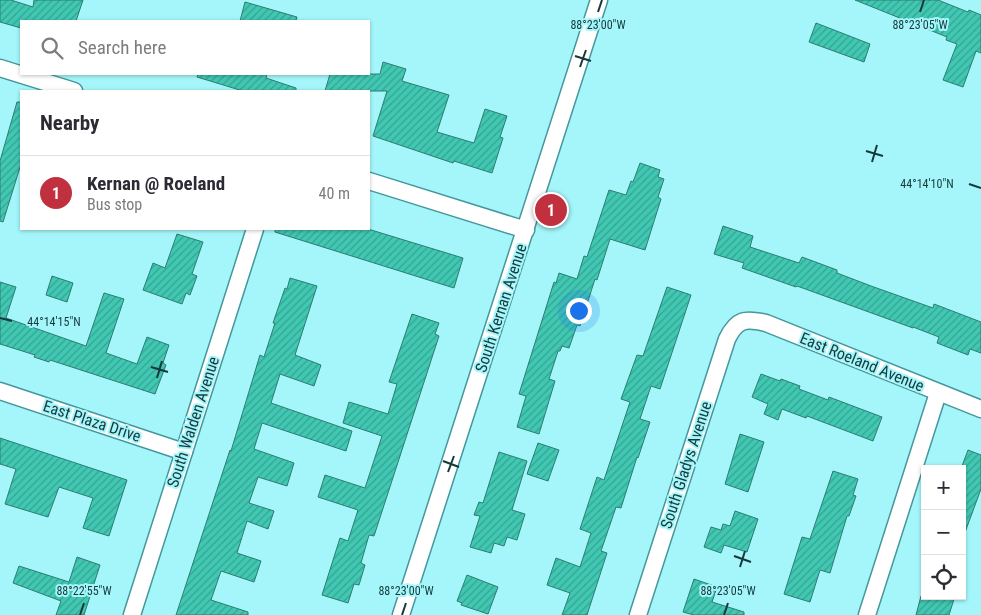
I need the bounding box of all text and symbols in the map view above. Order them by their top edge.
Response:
text: 88°23'00"W [570,18,626,32]
text: 88°23'05"W [892,18,948,32]
search box [20,20,370,75]
icon: search [38,34,66,62]
text: Search here [78,36,166,59]
text: Nearby [40,111,99,135]
text: Kernan @ Roeland [87,172,225,195]
text: 44°14'10"N [900,177,954,191]
text: 1 [52,184,60,203]
text: 40 m [318,184,350,203]
pin: 1 [535,191,567,229]
text: Bus stop [87,195,142,214]
street label: South Kernan Avenue [471,241,531,375]
your location [566,298,592,324]
text: 44°14'15"N [27,315,81,329]
street label: East Roeland Avenue [797,328,927,396]
street label: South Walden Avenue [163,354,223,490]
street label: East Plaza Drive [41,396,143,446]
street label: South Gladys Avenue [656,399,716,531]
map controls [921,465,966,600]
button: + [921,465,966,510]
button: − [921,510,966,555]
button: locate [921,555,966,600]
text: 88°22'55"W [56,584,112,598]
text: 88°23'00"W [378,584,434,598]
text: 88°23'05"W [700,584,756,598]

